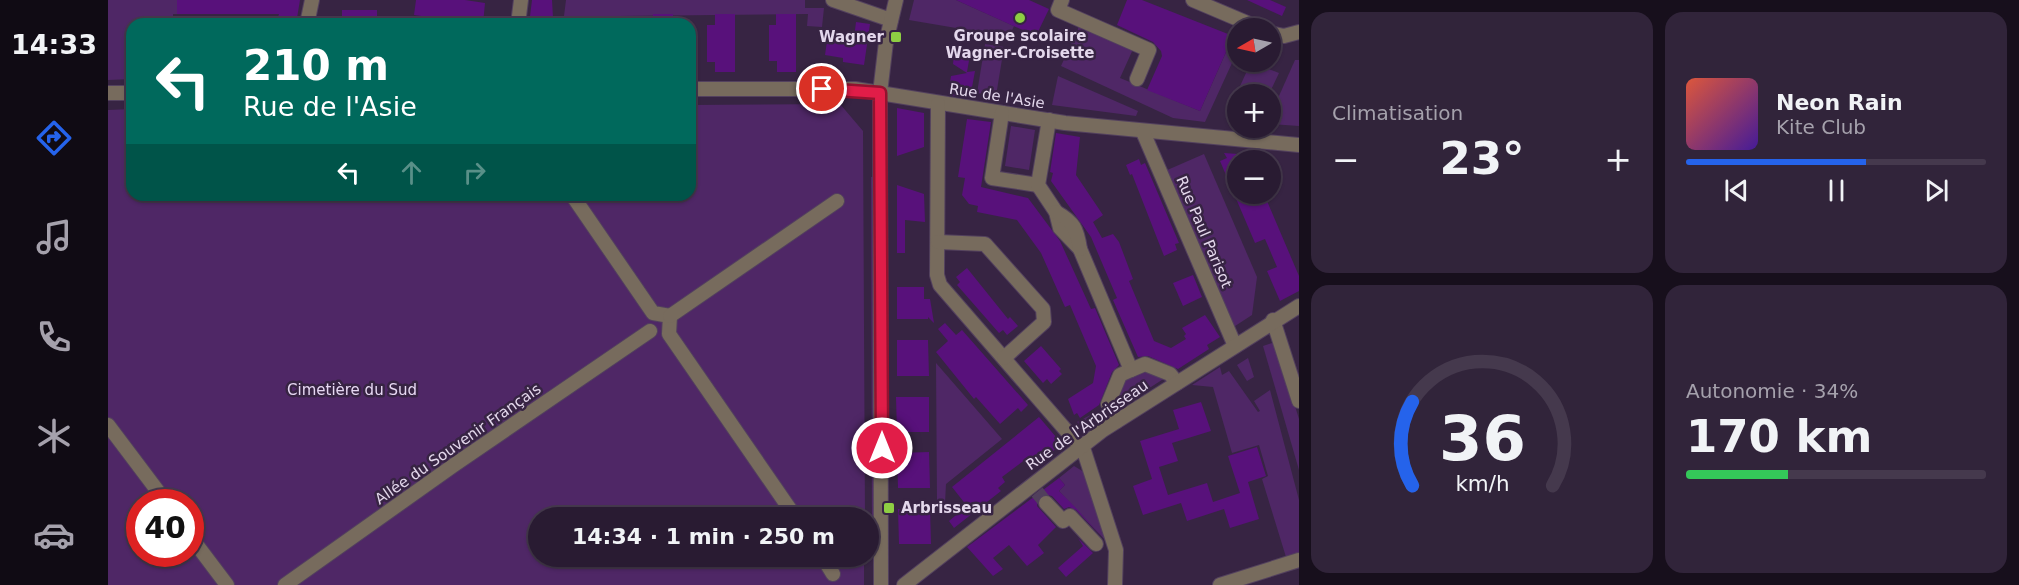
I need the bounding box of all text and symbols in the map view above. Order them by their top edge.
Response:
marker: Groupe scolaire Wagner-Croisette [1013,11,1027,25]
north arrow [1227,18,1281,72]
map controls [1227,18,1281,204]
place label: Groupe scolaire Wagner-Croisette [946,27,1094,62]
place label: Wagner [819,28,885,46]
text: 14:33 [11,29,97,60]
marker: Wagner [889,30,903,44]
text: 210 m [243,41,389,90]
icon: left [144,42,222,120]
pin [796,63,847,114]
icon: arrive [805,72,838,105]
street label: Rue de l'Asie [948,80,1046,112]
button: + [1227,84,1281,138]
text: Neon Rain [1776,90,1903,115]
text: Rue de l'Asie [243,91,417,122]
text: Climatisation [1332,101,1463,125]
text: Kite Club [1776,115,1866,139]
icon: directions [33,117,75,159]
text: 23° [1439,132,1525,185]
text: − [1332,140,1360,179]
text: + [1604,140,1632,179]
button: − [1227,150,1281,204]
icon: left [332,156,365,189]
icon: ahead [395,156,428,189]
icon: right [458,156,491,189]
street label: Rue Paul Parisot [1172,173,1236,291]
icon: previous [1720,174,1753,207]
icon: pause [1820,174,1853,207]
icon: next [1920,174,1953,207]
icon: music [33,216,75,258]
icon: phone [33,316,75,358]
street label: Rue de l'Arbrisseau [1022,376,1152,474]
text: Autonomie · 34% [1686,379,1858,403]
street label: Allée du Souvenir Français [372,380,545,508]
park label: Cimetière du Sud [287,381,417,399]
text: 36 [1439,402,1525,475]
text: 170 km [1686,410,1872,463]
icon: climate [33,415,75,457]
position arrow [850,416,914,480]
text: km/h [1455,471,1509,496]
speed limit sign: 40 [126,489,204,567]
place label: Arbrisseau [901,499,992,517]
marker: Arbrisseau [882,501,896,515]
icon: car [33,514,75,556]
text: 14:34 · 1 min · 250 m [572,524,835,549]

